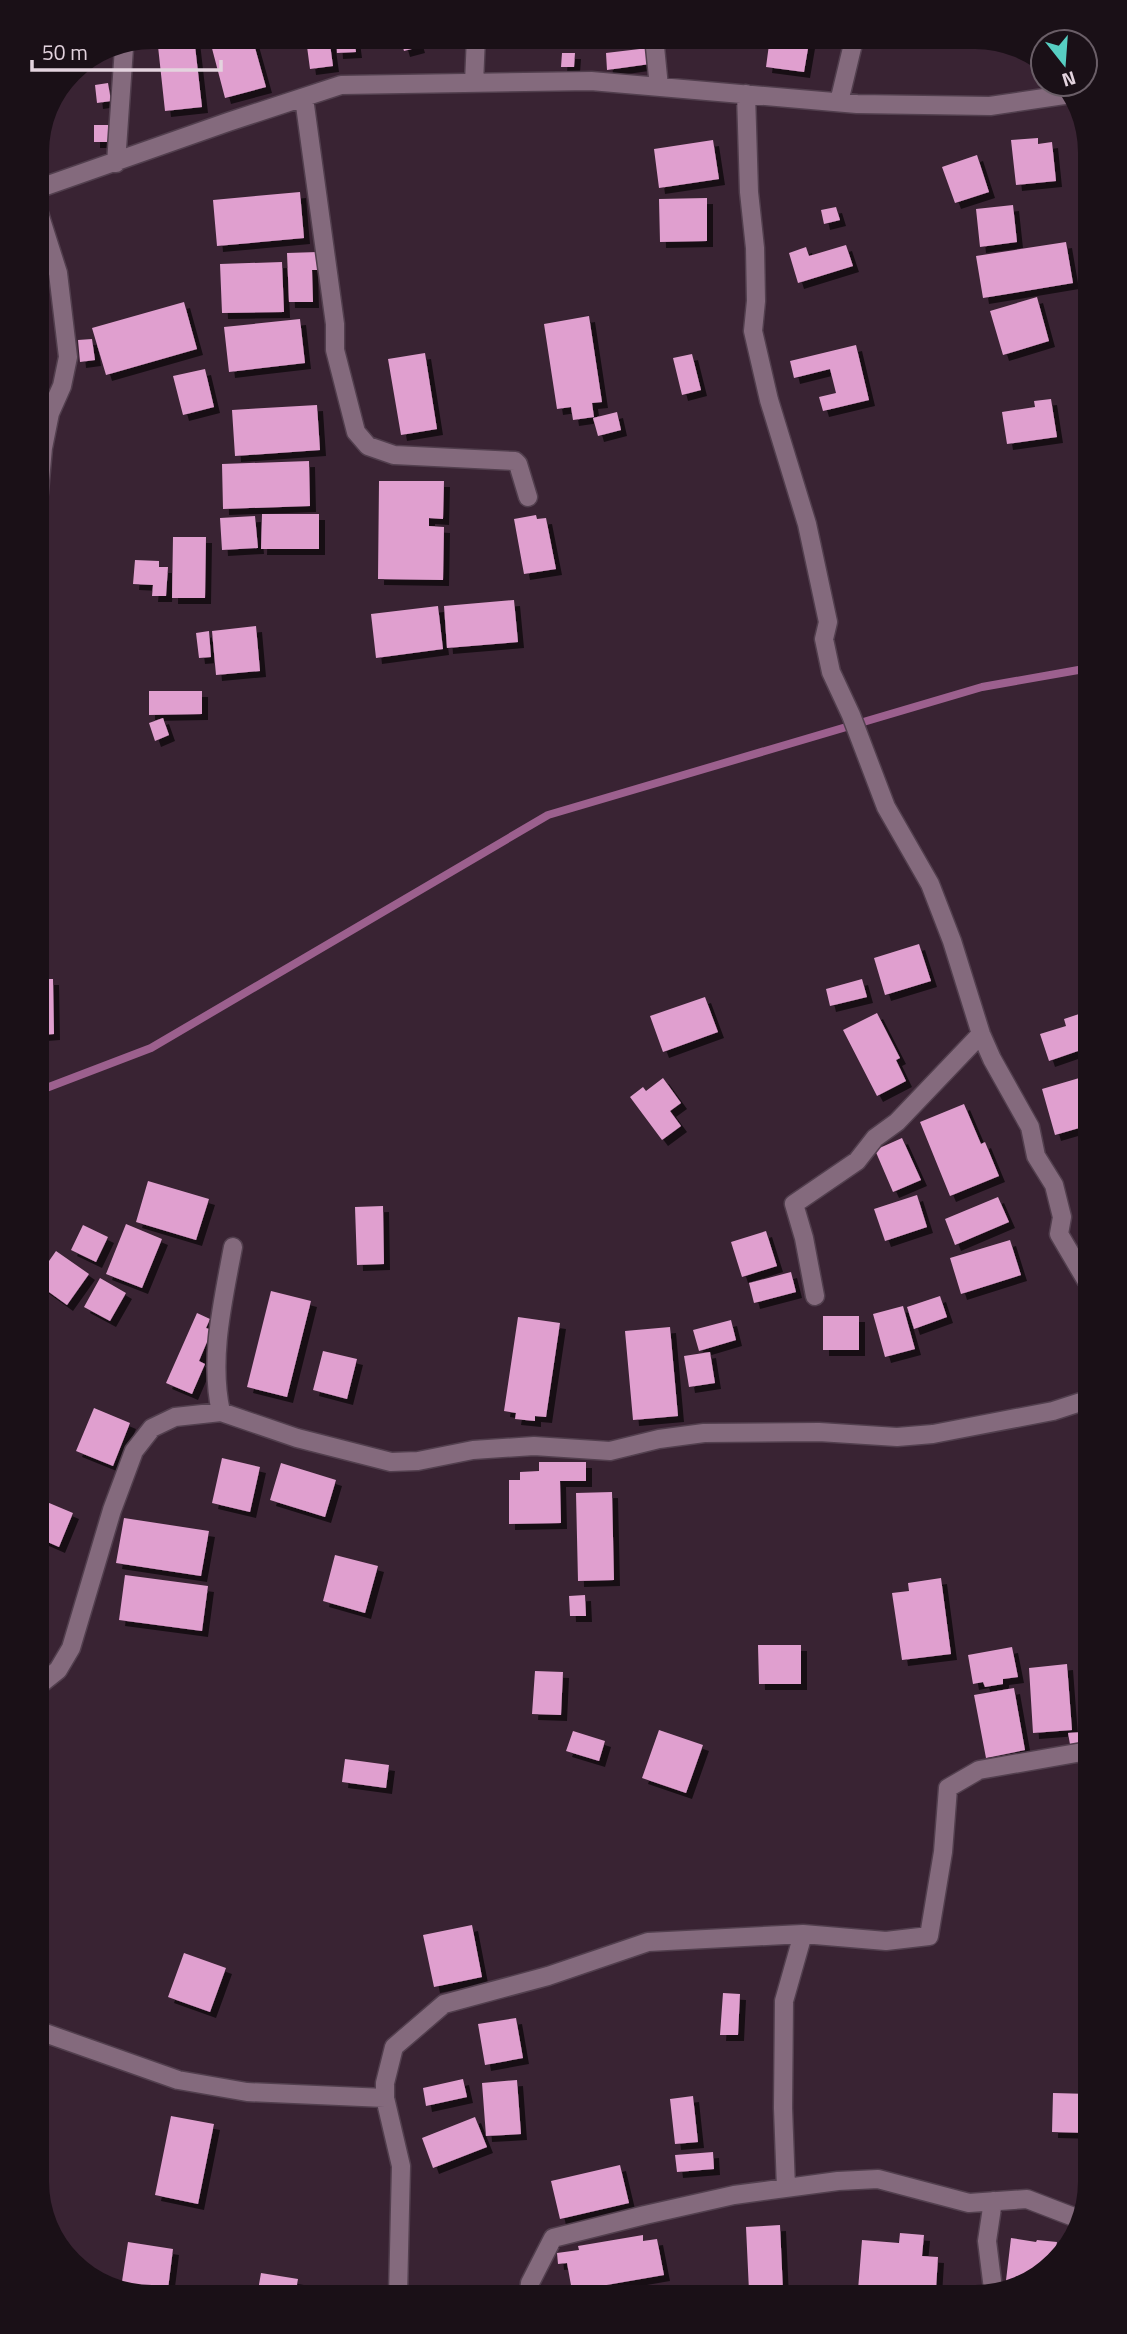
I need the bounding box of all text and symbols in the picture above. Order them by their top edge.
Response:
scale bar [32,28,220,72]
north arrow [1029,28,1099,98]
text: 50 m [42,36,88,68]
text: N [1059,64,1080,96]

